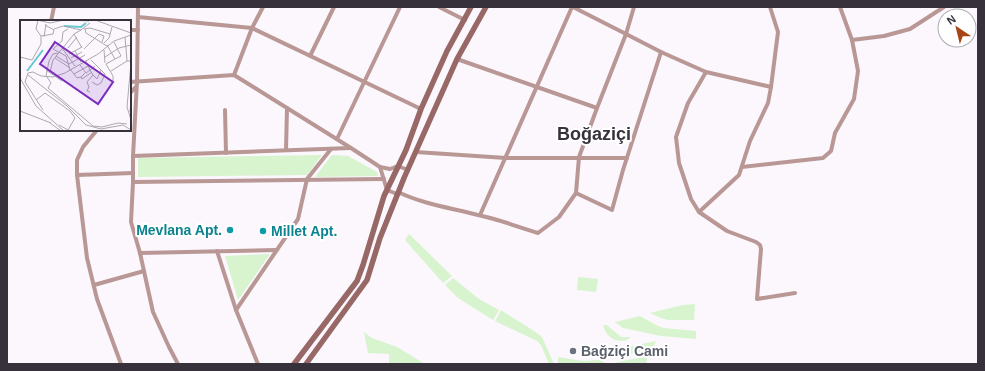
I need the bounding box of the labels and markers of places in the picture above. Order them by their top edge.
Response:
place label: Mevlana Apt. [136,222,222,238]
place label: Millet Apt. [271,223,337,239]
marker: Mevlana Apt. [225,225,235,235]
marker: Millet Apt. [258,226,268,236]
place label: Bağziçi Cami [581,343,668,359]
marker: Bağziçi Cami [568,346,578,356]

